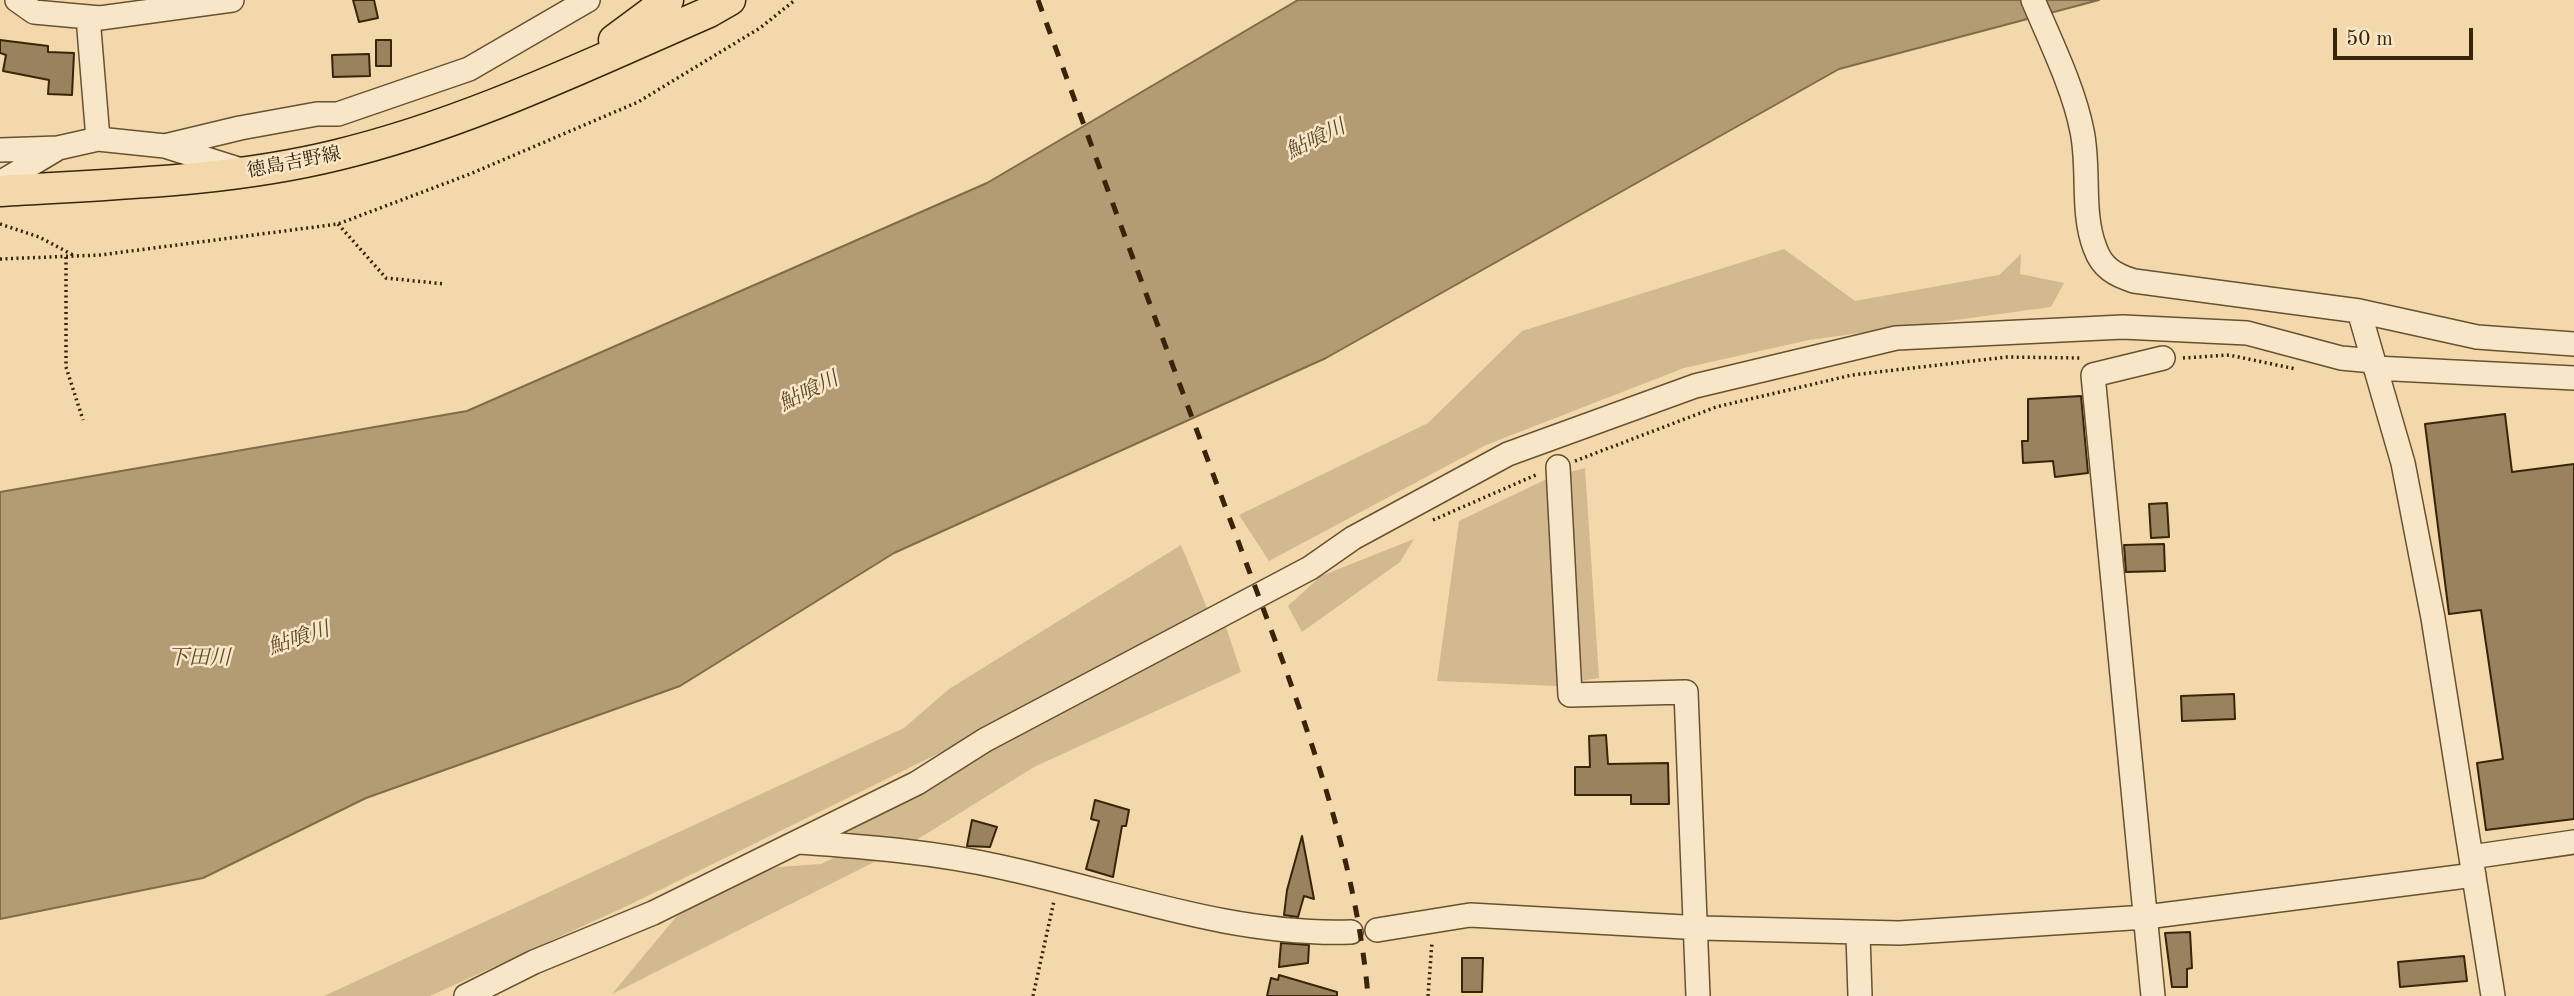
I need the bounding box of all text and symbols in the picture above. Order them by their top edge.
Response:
scale bar [2336,14,2476,58]
text: 50 m [2346,29,2393,50]
water label: 鮎喰川 [1282,115,1350,165]
street label: 徳島吉野線 [245,143,343,183]
water label: 鮎喰川 [775,367,843,417]
water label: 鮎喰川 [265,617,333,661]
water label: 下田川 [168,645,230,671]

